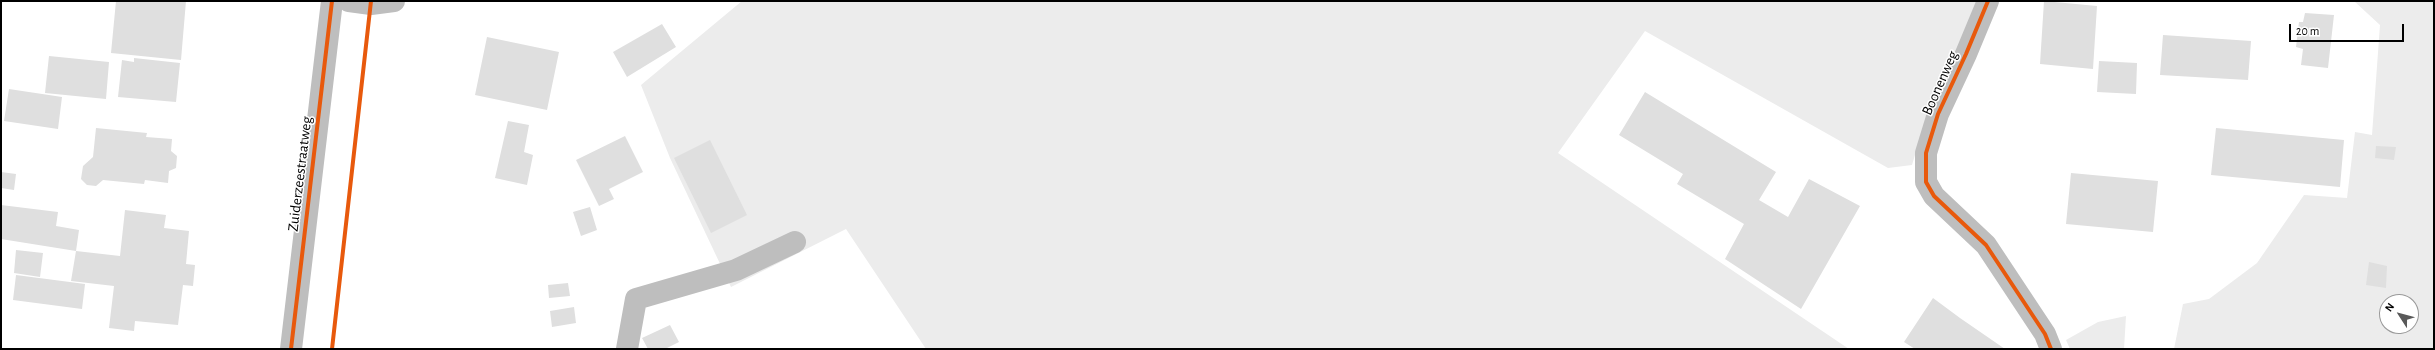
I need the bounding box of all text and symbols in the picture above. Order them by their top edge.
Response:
scale bar [2291,16,2406,42]
text: 20 m [2296,25,2319,37]
street label: Boonenweg [1918,48,1962,118]
street label: Zuiderzeestraatweg [284,115,316,233]
north arrow [2379,294,2419,334]
text: N [2383,301,2396,314]

